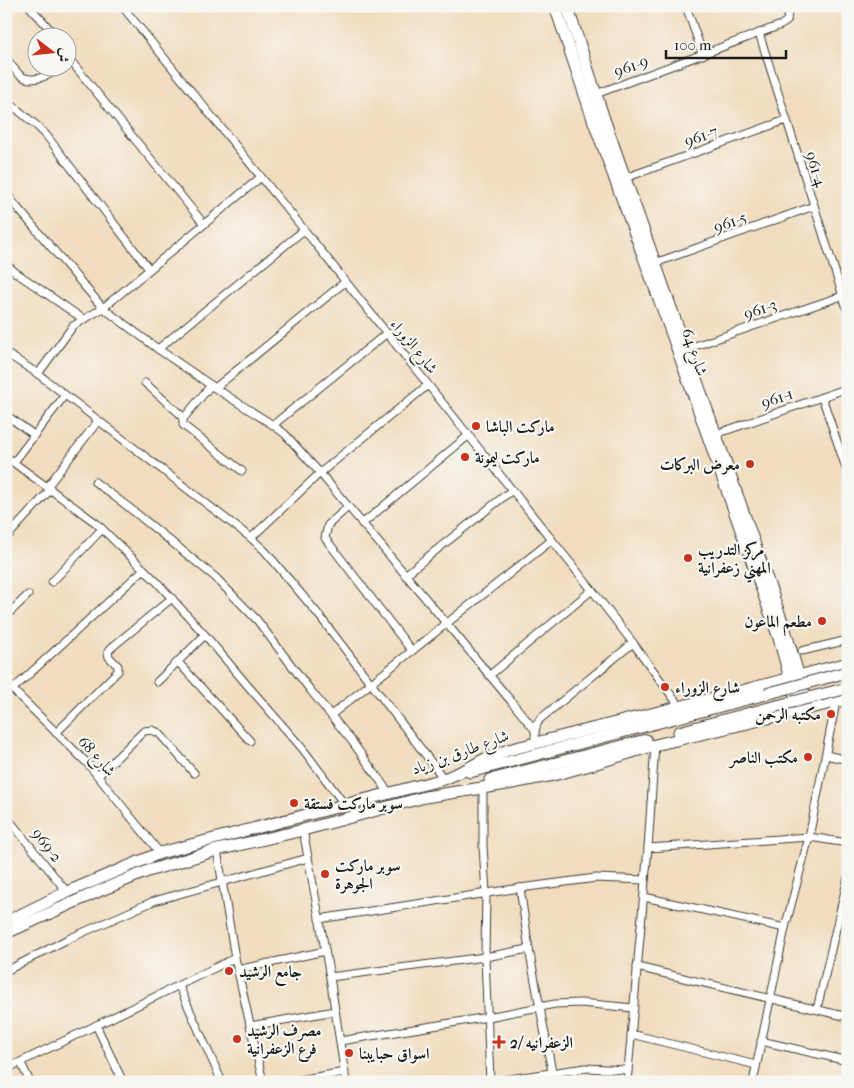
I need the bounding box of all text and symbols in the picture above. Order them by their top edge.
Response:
north arrow [28,28,78,78]
scale bar [666,28,786,60]
text: 100 m [674,36,712,54]
text: ش [54,46,74,65]
street label: 961-9 [611,51,651,81]
street label: 961-7 [682,121,721,151]
street label: 961-4 [801,149,831,190]
street label: 961-5 [711,207,749,237]
street label: 961-3 [741,295,779,323]
street label: شارع الزوراء [383,315,442,380]
street label: شارع 64 [674,326,712,380]
street label: 961-1 [759,384,795,412]
place label: ماركت الباشا [486,417,555,436]
marker: ماركت الباشا [470,420,482,432]
place label: ماركت ليمونة [475,448,540,468]
marker: ماركت ليمونة [459,451,471,463]
place label: معرض البركات [660,455,740,475]
marker: معرض البركات [744,458,756,470]
place label: مركز التدريب المهني زعفرانية [698,540,771,583]
marker: مركز التدريب المهني زعفرانية [682,552,694,564]
place label: مطعم الماعون [744,612,812,636]
marker: مطعم الماعون [816,615,828,627]
place label: شارع الزوراء [675,678,740,701]
marker: شارع الزوراء [659,681,671,693]
place label: مكتبه الرحمن [755,705,821,726]
marker: مكتبه الرحمن [825,708,837,720]
street label: شارع طارق بن زياد [409,726,513,782]
street label: شارع 68 [71,732,120,783]
place label: مكتب الناصر [728,748,798,769]
marker: مكتب الناصر [802,751,814,763]
place label: سوبر ماركت فستقة [304,794,403,814]
marker: سوبر ماركت فستقة [288,797,300,809]
street label: 969-2 [28,824,66,866]
place label: سوبر ماركت الجوهرة [335,856,401,894]
marker: سوبر ماركت الجوهرة [319,868,331,880]
place label: جامع الرشيد [239,962,302,987]
marker: جامع الرشيد [223,965,235,977]
place label: مصرف الرشيد فرع الزعفرانية [247,1021,322,1062]
marker: مصرف الرشيد فرع الزعفرانية [231,1033,243,1045]
place label: الزعفرانيه /2 [510,1033,573,1053]
marker: الزعفرانيه /2 [492,1035,506,1049]
place label: اسواق حبايبنا [359,1044,430,1064]
marker: اسواق حبايبنا [343,1047,355,1059]

